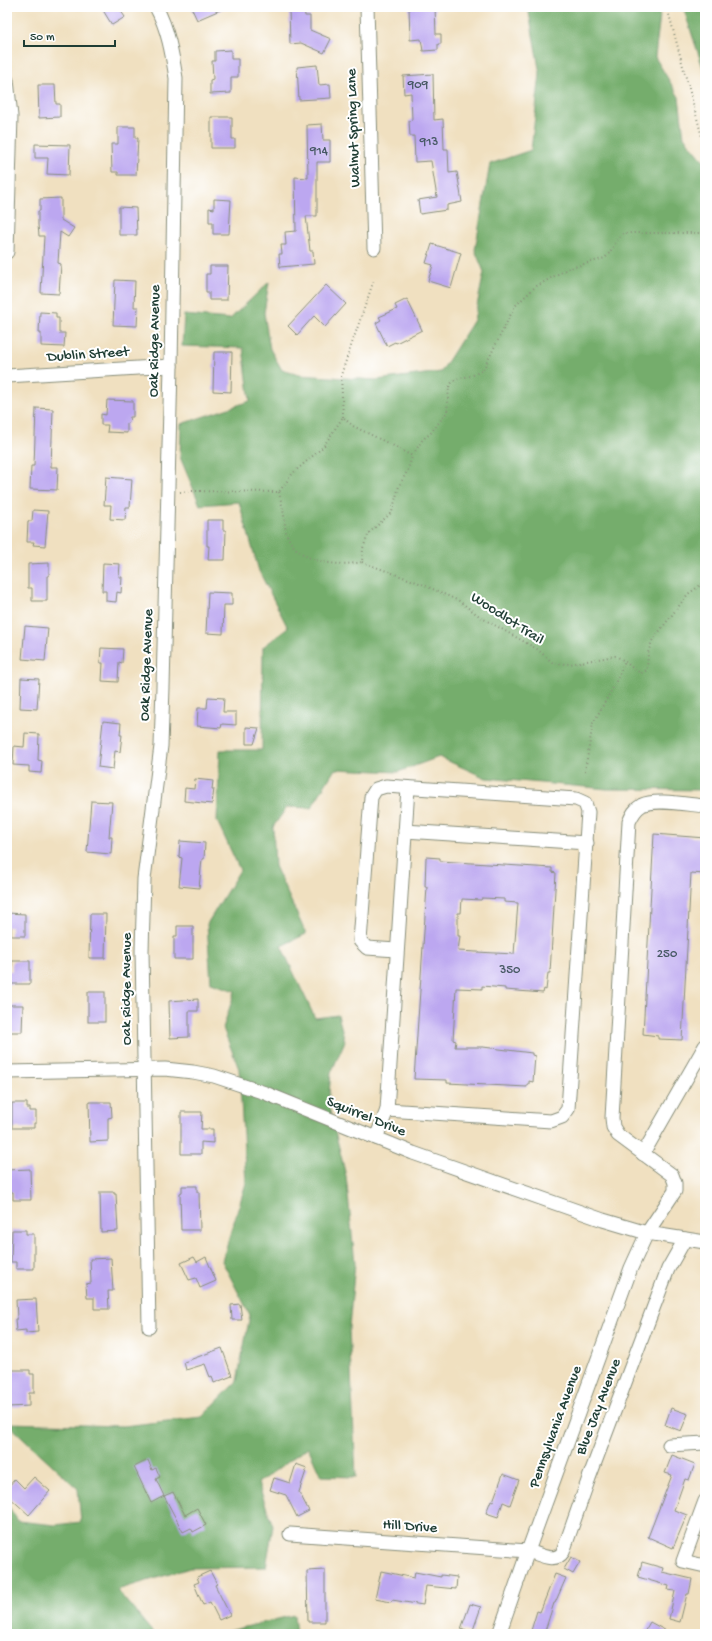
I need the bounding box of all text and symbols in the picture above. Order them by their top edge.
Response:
scale bar [24,22,115,48]
text: 50 m [30,31,55,45]
street label: Walnut Spring Lane [343,68,365,188]
house number: 909 [407,78,429,93]
house number: 913 [419,135,439,150]
house number: 914 [309,144,328,159]
street label: Oak Ridge Avenue [145,284,165,397]
street label: Dublin Street [45,343,131,367]
street label: Woodlot Trail [467,589,547,649]
street label: Oak Ridge Avenue [136,608,158,721]
street label: Oak Ridge Avenue [118,933,136,1045]
house number: 250 [657,947,678,962]
house number: 350 [499,963,521,978]
street label: Squirrel Drive [324,1093,409,1141]
street label: Blue Jay Avenue [572,1356,626,1459]
street label: Pennsylvania Avenue [525,1363,587,1492]
street label: Hill Drive [382,1516,438,1538]

